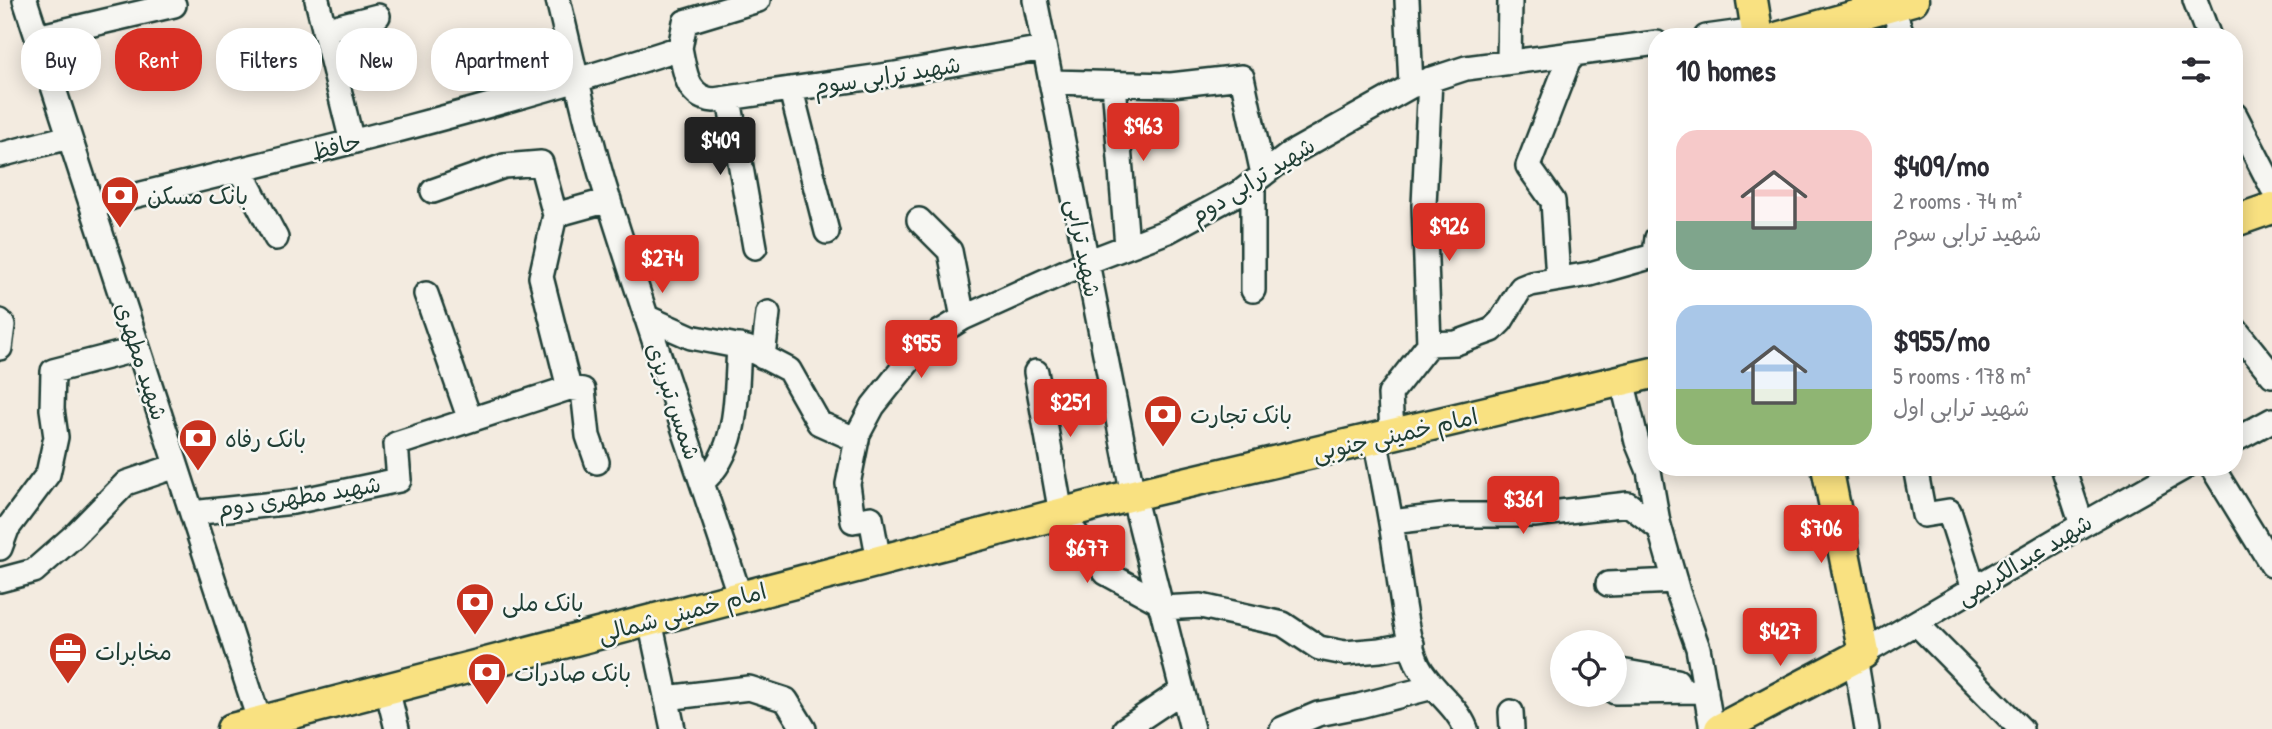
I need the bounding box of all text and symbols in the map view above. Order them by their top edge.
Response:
chip: Buy [21,28,101,91]
chip: Rent [115,28,202,91]
chip: Filters [216,28,322,91]
chip: New [336,28,417,91]
chip: Apartment [431,28,573,91]
street label: شهید ترابی سوم [811,48,963,104]
text: 10 homes [1676,50,1776,90]
icon: filters [2177,51,2215,89]
pin: $963 [1102,104,1184,163]
text: $963 [1123,110,1163,141]
pin: $409 [679,118,761,177]
text: $409 [700,124,740,155]
street label: حافظ [308,125,364,167]
street label: شهید ترابی دوم [1183,129,1322,233]
text: $409/mo [1893,145,1989,185]
icon: home [1732,158,1816,242]
bank icon: بانک مسکن [99,174,141,229]
place label: بانک مسکن [147,180,248,211]
text: 2 rooms · 74 m² [1893,185,2022,216]
street label: شهید ترابی [1059,196,1109,300]
pin: $926 [1408,204,1490,263]
text: $926 [1429,210,1469,241]
text: شهید ترابی سوم [1893,217,2042,248]
pin: $274 [621,236,703,295]
text: $274 [641,242,683,273]
street label: شهید مطهری [108,298,176,424]
pin: $955 [880,320,962,380]
text: $955/mo [1893,320,1990,360]
text: $955 [901,327,941,358]
icon: home [1732,333,1816,417]
street label: شمس تبریزی [639,338,709,464]
text: 5 rooms · 178 m² [1893,360,2031,391]
pin: $251 [1029,380,1111,439]
text: $251 [1050,386,1090,417]
text: شهید ترابی اول [1893,392,2030,423]
bank icon: بانک تجارت [1142,393,1184,448]
place label: بانک تجارت [1190,399,1292,430]
street label: امام خمینی جنوبی [1309,400,1481,471]
bank icon: بانک رفاه [177,417,219,472]
place label: بانک رفاه [225,423,306,454]
street label: شهید مطهری دوم [215,468,383,527]
pin: $361 [1482,476,1564,536]
text: $361 [1503,483,1543,514]
pin: $706 [1780,505,1862,565]
street label: شهید عبدالکریمی [1950,506,2098,612]
text: $706 [1800,512,1842,543]
pin: $677 [1046,526,1128,585]
text: $677 [1065,532,1109,563]
street label: امام خمینی شمالی [594,575,771,652]
bank icon: بانک ملی [454,581,496,636]
place label: بانک ملی [502,587,584,618]
pin: $427 [1739,608,1821,668]
text: $427 [1759,615,1801,646]
office icon: مخابرات [47,630,89,685]
map controls [1550,630,1627,707]
button: locate [1550,630,1627,707]
place label: مخابرات [95,636,172,667]
bank icon: بانک صادرات [466,651,508,706]
place label: بانک صادرات [514,657,631,688]

